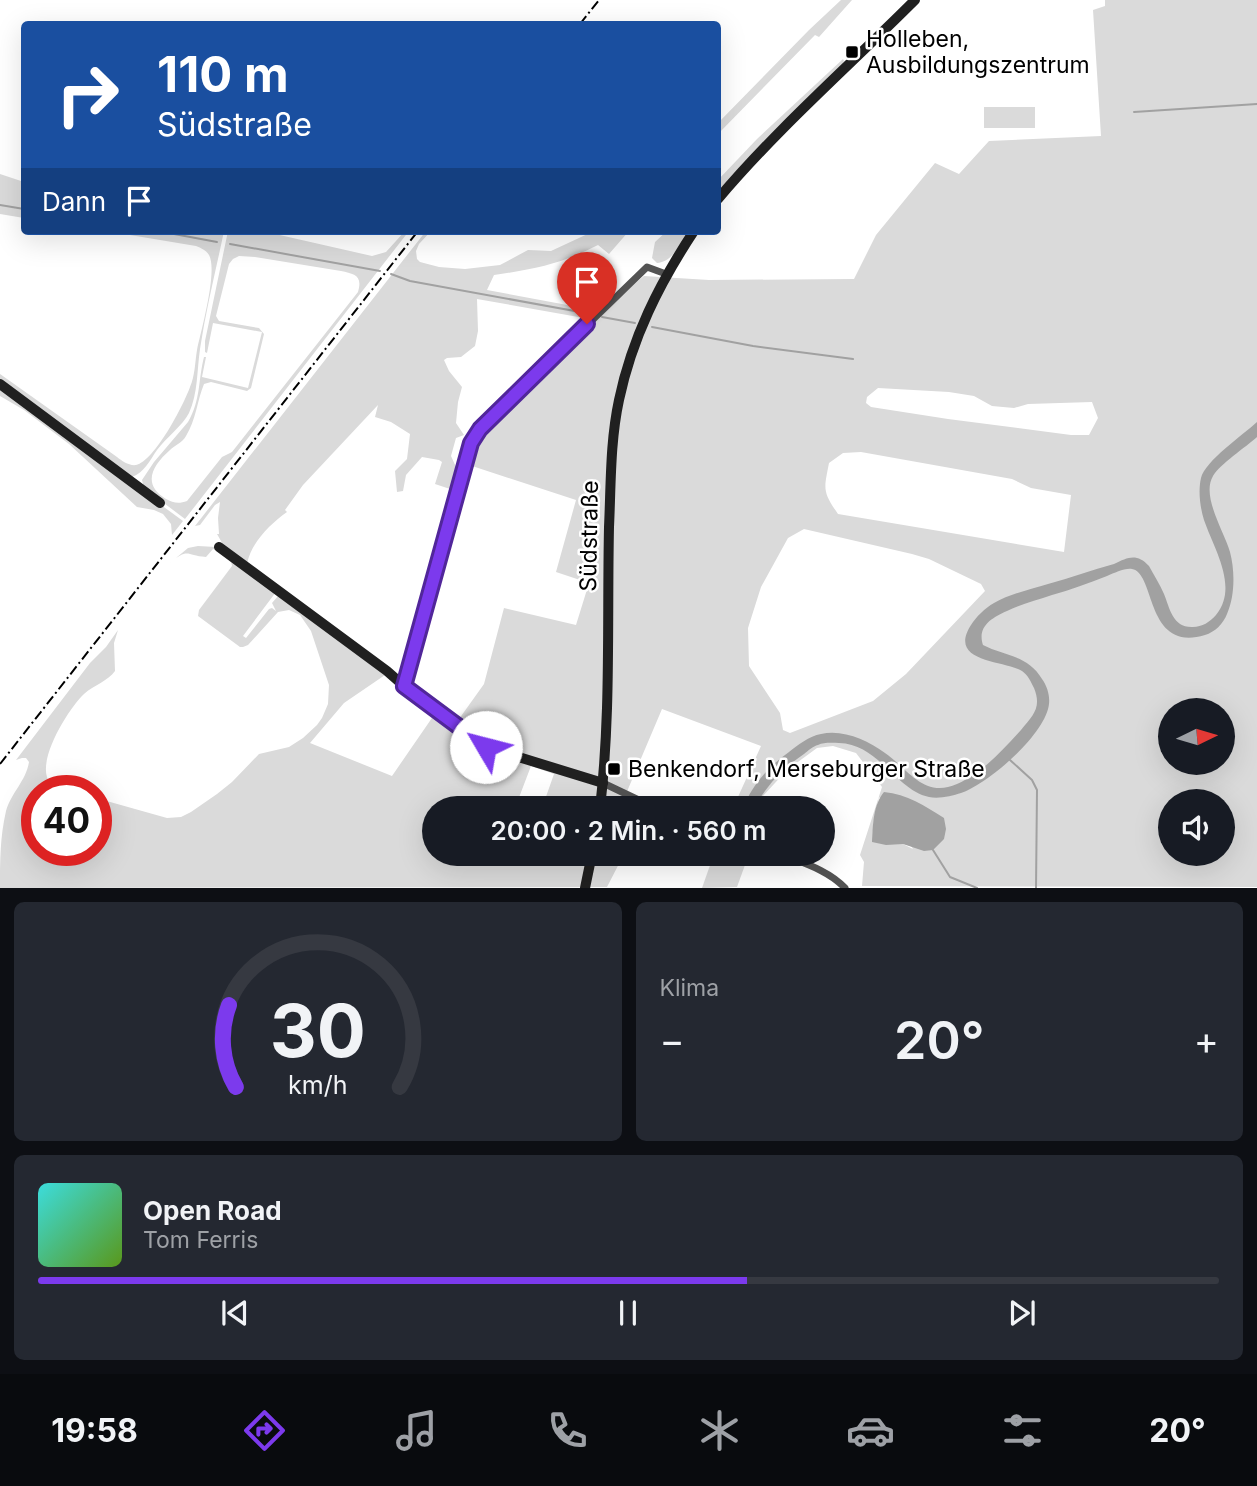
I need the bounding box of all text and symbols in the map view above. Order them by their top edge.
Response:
place label: Holleben, Ausbildungszentrum [866,25,1090,79]
marker: Holleben, Ausbildungszentrum [844,44,860,60]
text: 110 m [157,45,289,104]
icon: right [42,49,133,140]
text: Südstraße [157,105,312,144]
icon: arrive [120,182,158,220]
text: Dann [42,186,106,217]
pin [557,252,617,324]
icon: arrive [568,263,606,301]
street label: Südstraße [574,480,604,592]
north arrow [1158,698,1236,775]
map controls [1158,698,1235,866]
position arrow [449,710,523,784]
place label: Benkendorf, Merseburger Straße [628,755,985,783]
marker: Benkendorf, Merseburger Straße [606,761,622,777]
speed limit sign: 40 [21,775,112,866]
button: sound [1158,789,1235,866]
text: 20:00 · 2 Min. · 560 m [490,815,767,846]
text: Klima [660,974,719,1002]
text: 30 [270,987,366,1076]
text: 20° [894,1009,985,1072]
text: − [660,1017,685,1063]
text: + [1194,1017,1219,1063]
text: km/h [288,1070,347,1100]
text: Open Road [143,1195,282,1226]
text: Tom Ferris [143,1226,258,1254]
icon: previous [216,1294,254,1332]
icon: pause [609,1294,647,1332]
icon: next [1003,1294,1041,1332]
icon: directions [240,1406,289,1455]
icon: music [392,1406,441,1455]
icon: phone [543,1406,592,1455]
icon: climate [695,1406,744,1455]
icon: car [846,1406,895,1455]
icon: filters [998,1406,1047,1455]
text: 19:58 [51,1411,138,1450]
text: 20° [1149,1411,1206,1450]

